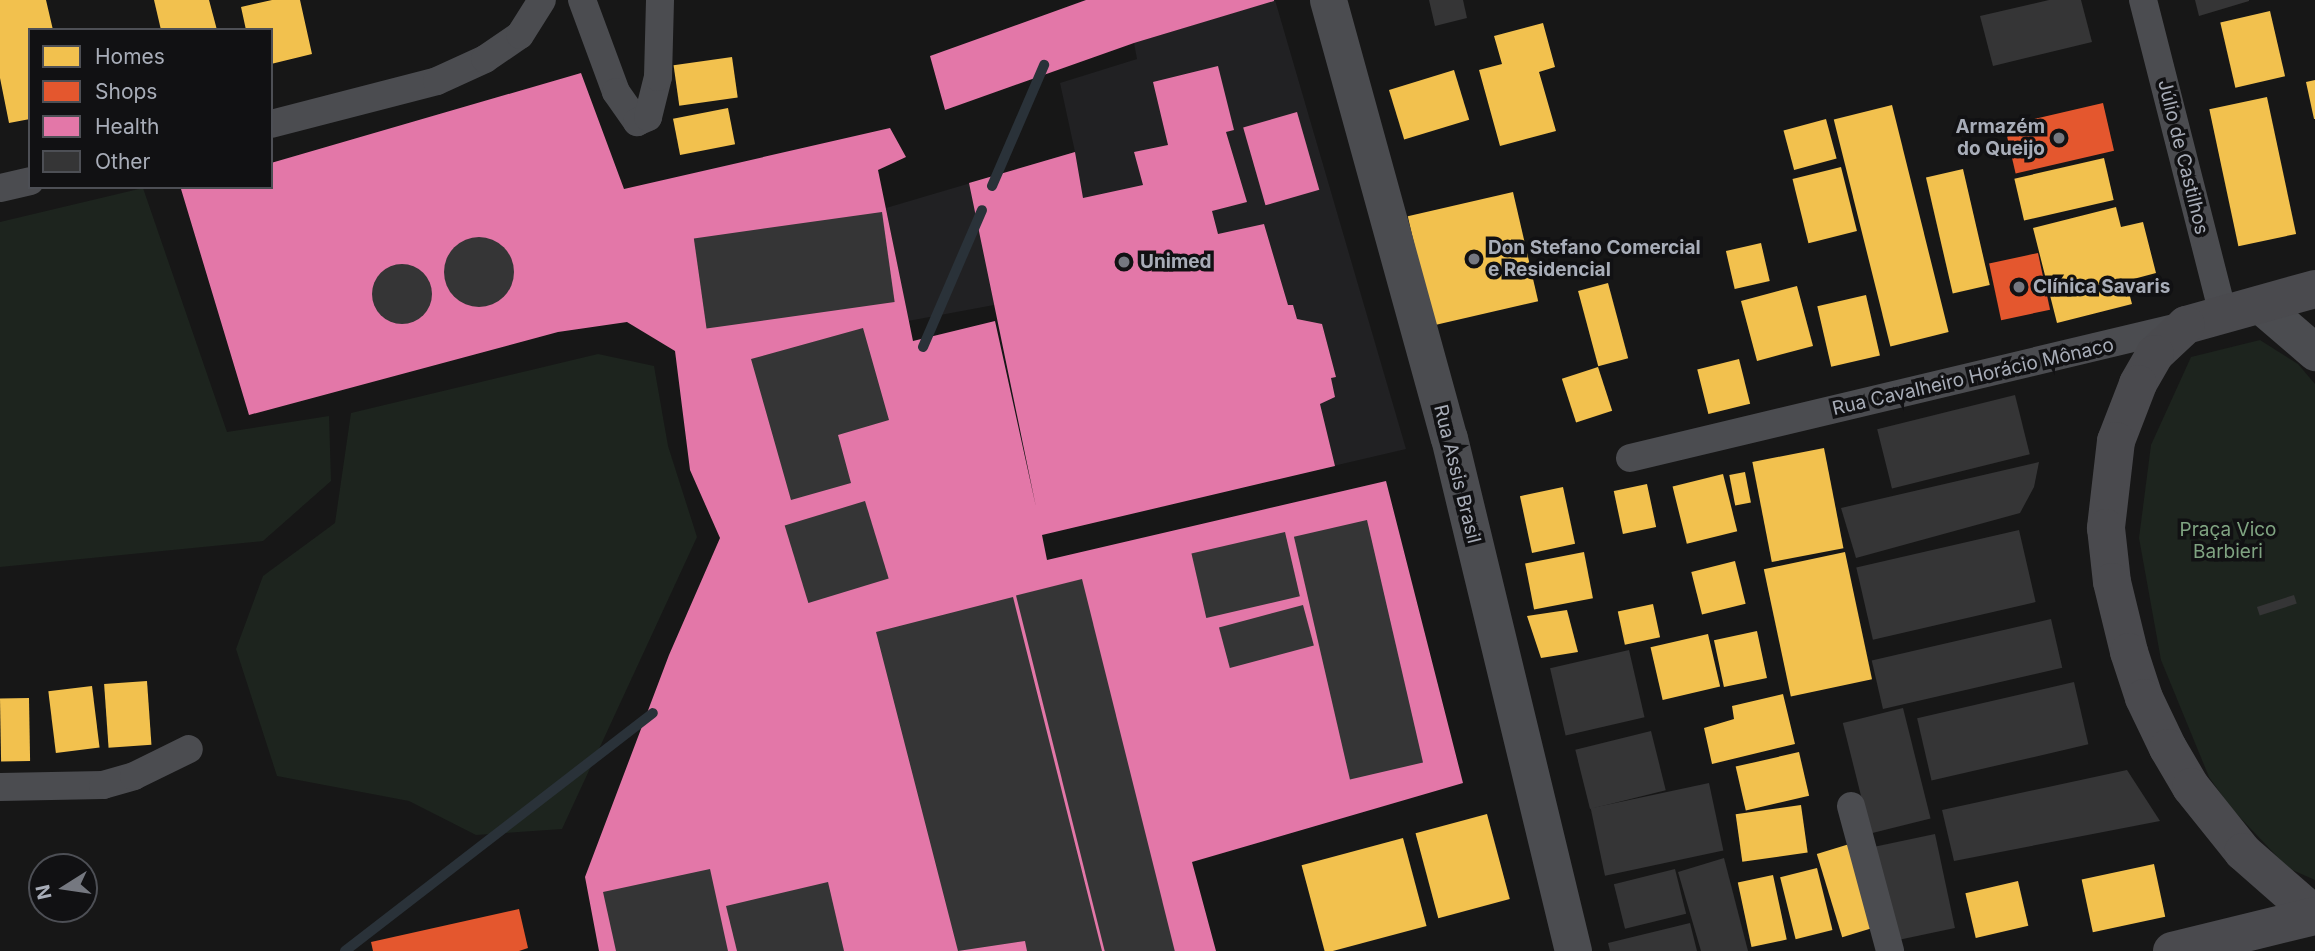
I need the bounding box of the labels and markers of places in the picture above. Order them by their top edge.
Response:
place label: Armazém do Queijo [1955,116,2045,160]
marker: Armazém do Queijo [2051,130,2067,146]
place label: Don Stefano Comercial e Residencial [1488,237,1701,281]
place label: Unimed [1140,251,1212,273]
marker: Don Stefano Comercial e Residencial [1466,251,1482,267]
marker: Unimed [1114,252,1134,272]
place label: Clínica Savaris [2033,276,2170,298]
marker: Clínica Savaris [2011,279,2027,295]

